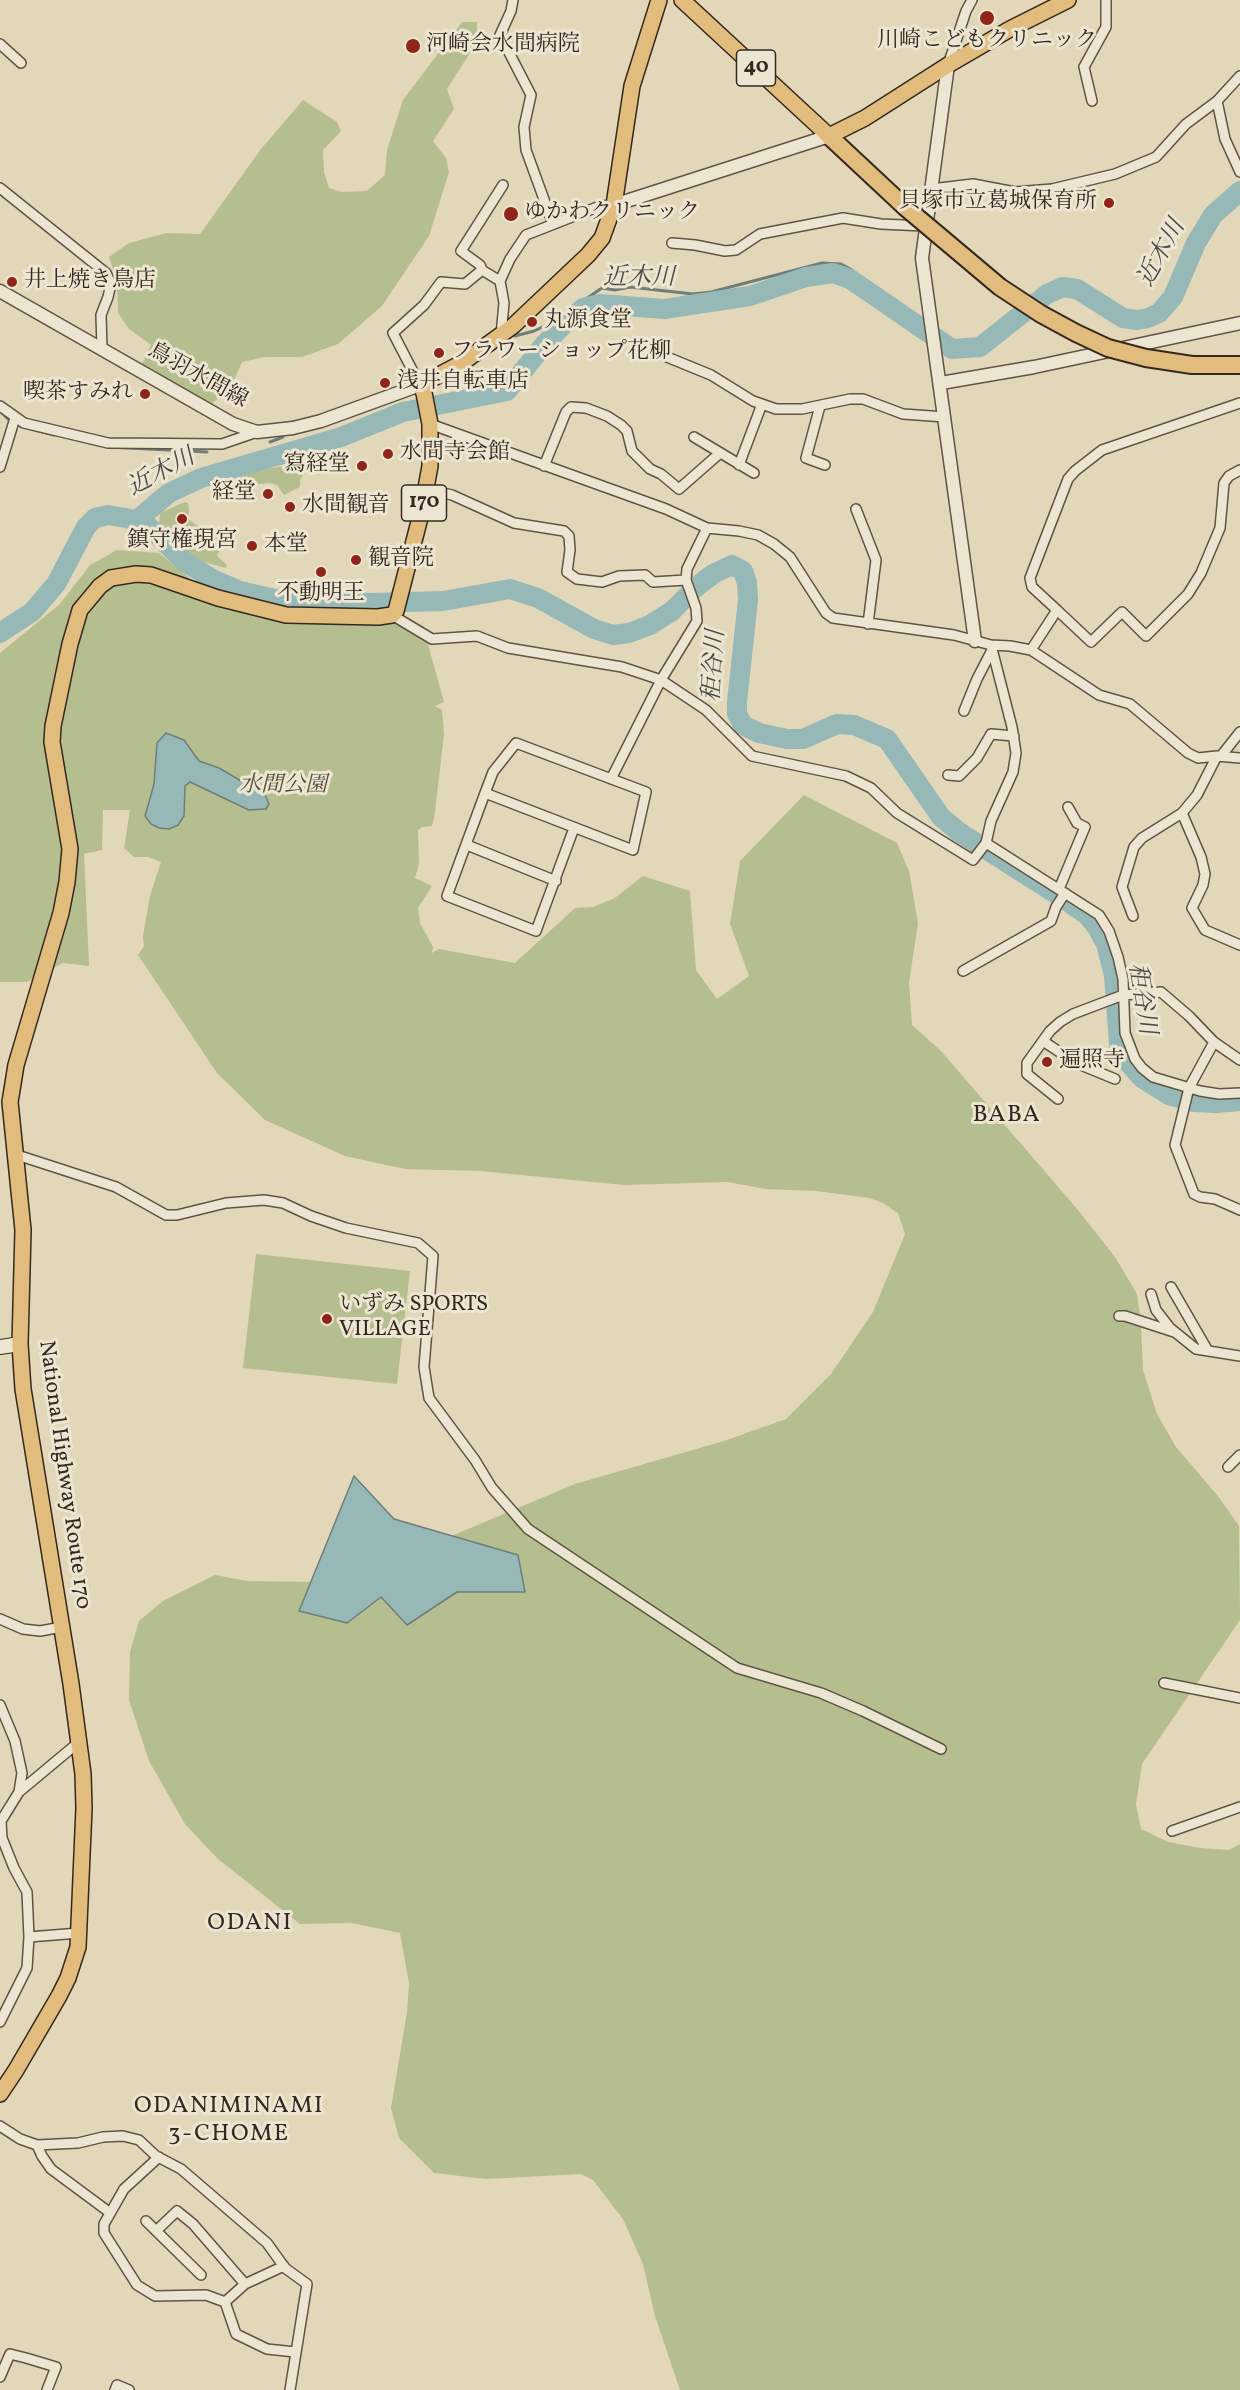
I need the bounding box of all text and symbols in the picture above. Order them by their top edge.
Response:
marker: 川崎こどもクリニック [978,9,996,27]
place label: 川崎こどもクリニック [877,29,1097,55]
place label: 河崎会水間病院 [426,33,580,59]
marker: 河崎会水間病院 [404,37,422,55]
road number: 40 [736,50,776,86]
place label: 貝塚市立葛城保育所 [899,190,1097,216]
marker: 貝塚市立葛城保育所 [1102,196,1116,210]
place label: ゆかわクリニック [524,201,700,227]
marker: ゆかわクリニック [502,205,520,223]
water label: 近木川 [1133,216,1193,292]
water label: 近木川 [603,266,675,294]
place label: 井上焼き鳥店 [24,269,156,295]
marker: 井上焼き鳥店 [5,275,19,289]
place label: 丸源食堂 [544,309,632,335]
marker: 丸源食堂 [525,315,539,329]
street label: 鳥羽水間線 [142,339,252,415]
place label: フラワーショップ花柳 [451,340,671,366]
marker: フラワーショップ花柳 [432,346,446,360]
place label: 浅井自転車店 [397,370,529,396]
marker: 浅井自転車店 [378,376,392,390]
place label: 喫茶すみれ [23,381,133,407]
marker: 喫茶すみれ [138,387,152,401]
place label: 水間寺会館 [400,441,510,467]
water label: 近木川 [123,444,201,504]
marker: 水間寺会館 [381,447,395,461]
place label: 寫経堂 [284,453,350,479]
marker: 寫経堂 [355,459,369,473]
place label: 経堂 [212,481,256,507]
road number: 170 [402,485,446,521]
marker: 経堂 [261,487,275,501]
place label: 水間観音 [302,494,390,520]
marker: 水間観音 [283,500,297,514]
marker: 鎮守権現宮 [175,512,189,526]
place label: 鎮守権現宮 [127,529,237,555]
place label: 本堂 [264,533,308,559]
marker: 本堂 [245,539,259,553]
place label: 観音院 [368,547,434,573]
marker: 観音院 [349,553,363,567]
marker: 不動明王 [314,565,328,579]
place label: 不動明王 [277,582,365,608]
water label: 秬谷川 [699,629,733,703]
park label: 水間公園 [239,774,327,800]
water label: 秬谷川 [1120,961,1160,1037]
place label: 遍照寺 [1059,1049,1125,1075]
marker: 遍照寺 [1040,1055,1054,1069]
district label: BABA [973,1103,1041,1131]
place label: いずみ SPORTS VILLAGE [339,1293,488,1344]
marker: いずみ SPORTS VILLAGE [320,1312,334,1326]
street label: National Highway Route 170 [31,1339,95,1611]
district label: ODANI [207,1911,293,1939]
district label: ODANIMINAMI 3-CHOME [134,2094,324,2150]

